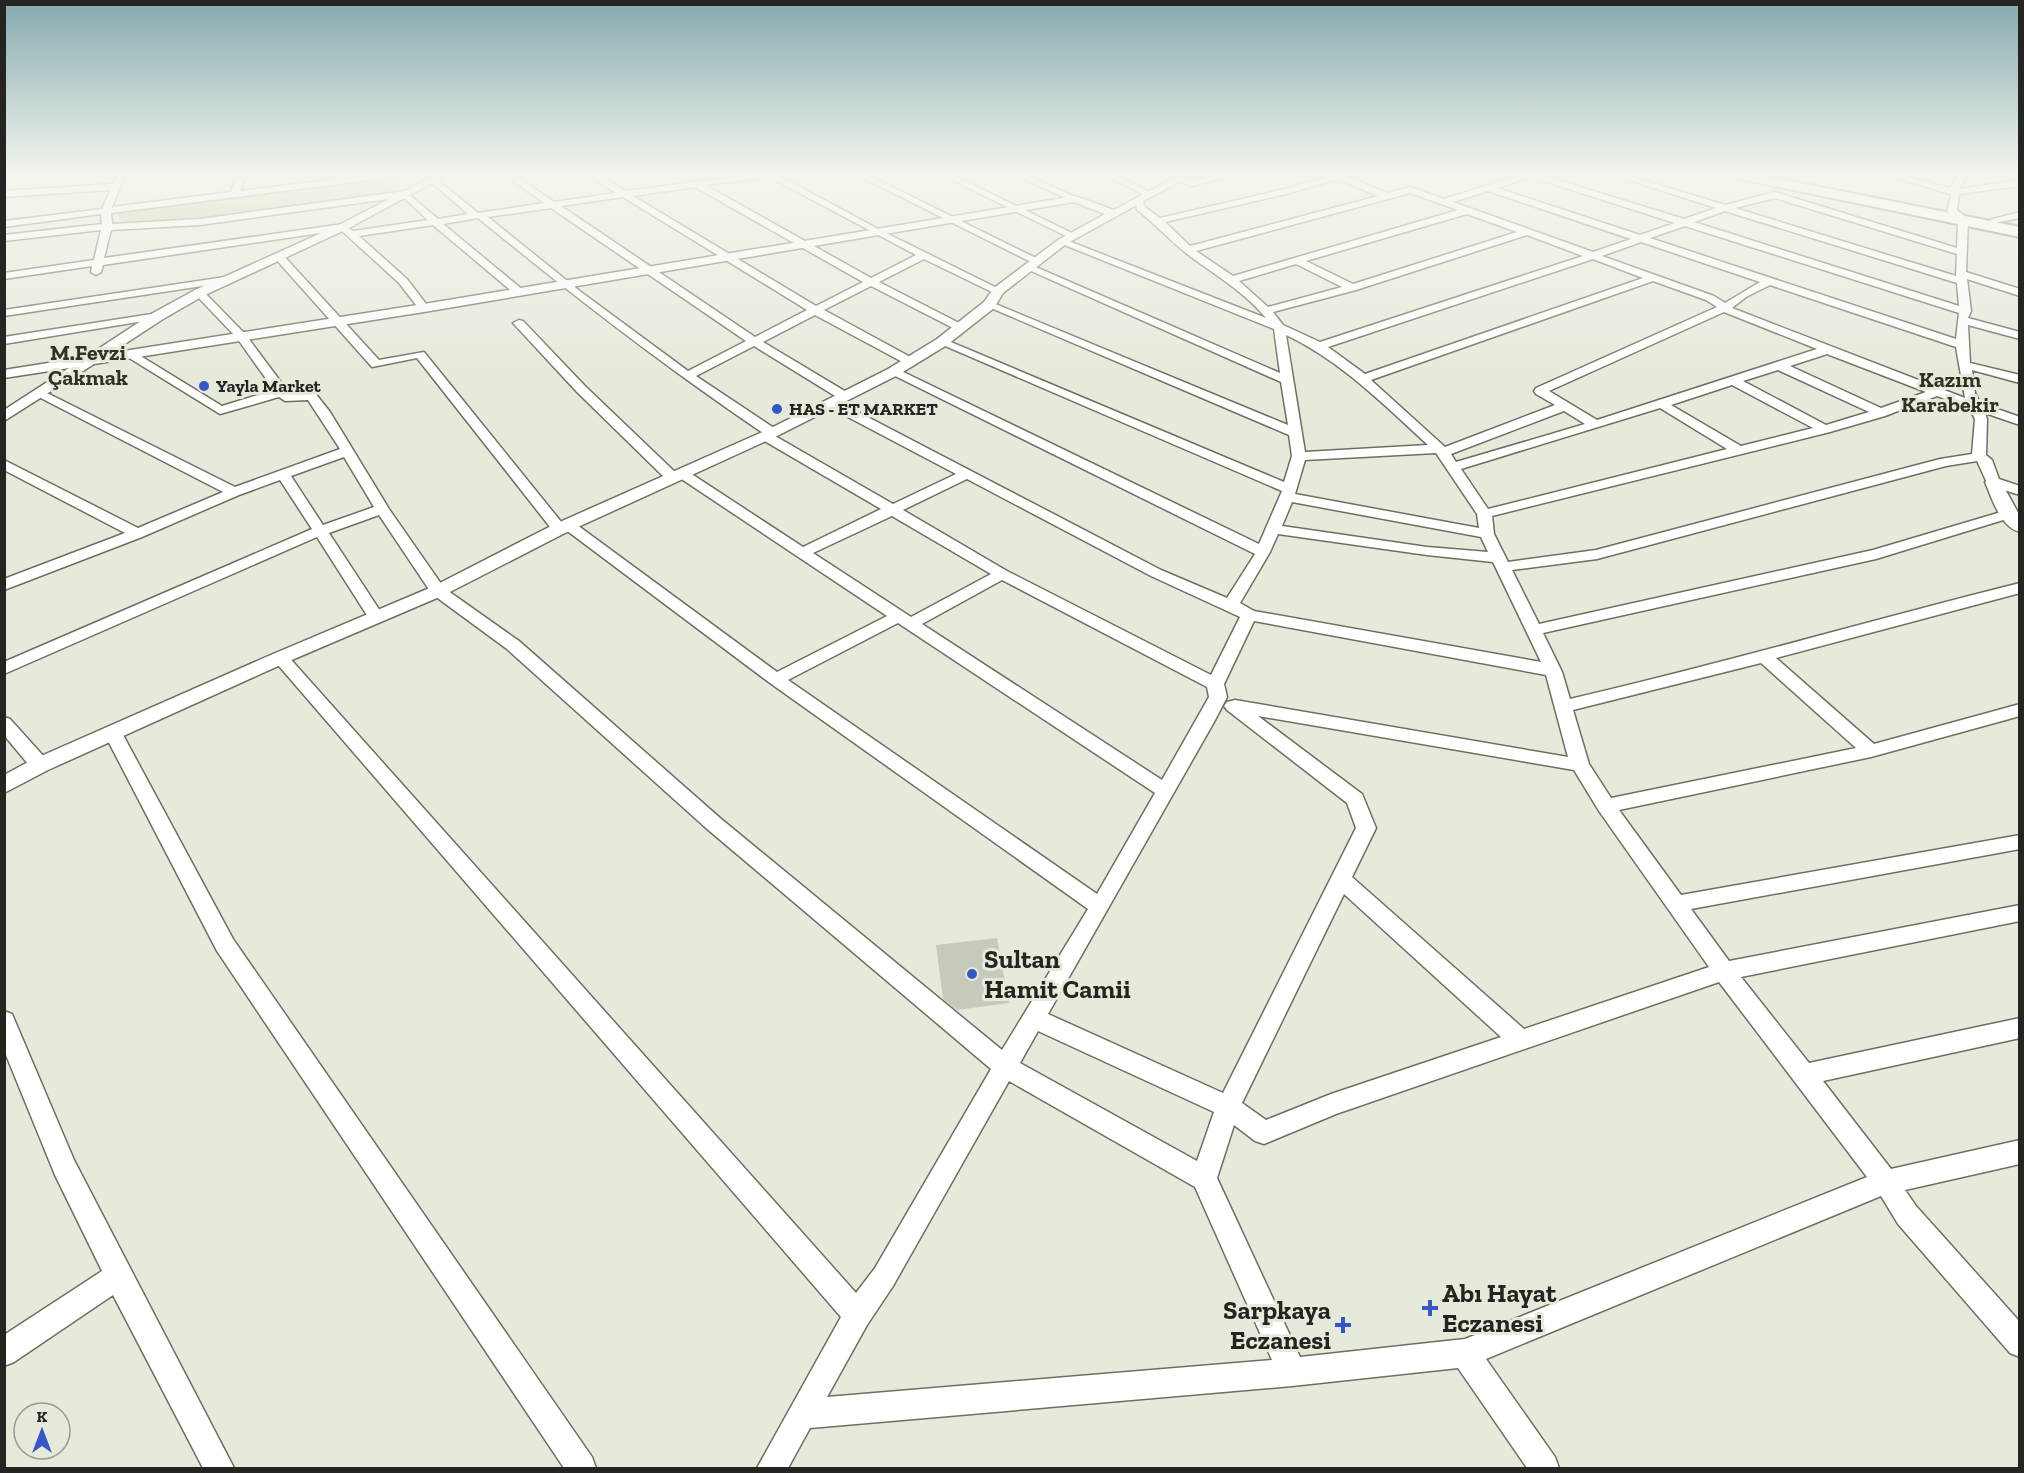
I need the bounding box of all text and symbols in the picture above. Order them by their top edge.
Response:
district label: M.Fevzi Çakmak [48,339,128,391]
district label: Kazım Karabekir [1901,366,1999,418]
place label: Yayla Market [216,375,322,397]
marker: Yayla Market [197,379,211,393]
place label: HAS - ET MARKET [789,398,938,420]
marker: HAS - ET MARKET [770,402,784,416]
place label: Sultan Hamit Camii [984,943,1131,1005]
marker: Sultan Hamit Camii [965,967,979,981]
place label: Abı Hayat Eczanesi [1442,1277,1557,1339]
place label: Sarpkaya Eczanesi [1223,1294,1331,1356]
marker: Abı Hayat Eczanesi [1423,1301,1437,1315]
marker: Sarpkaya Eczanesi [1336,1318,1350,1332]
north arrow [12,1401,72,1461]
text: K [37,1407,48,1426]

